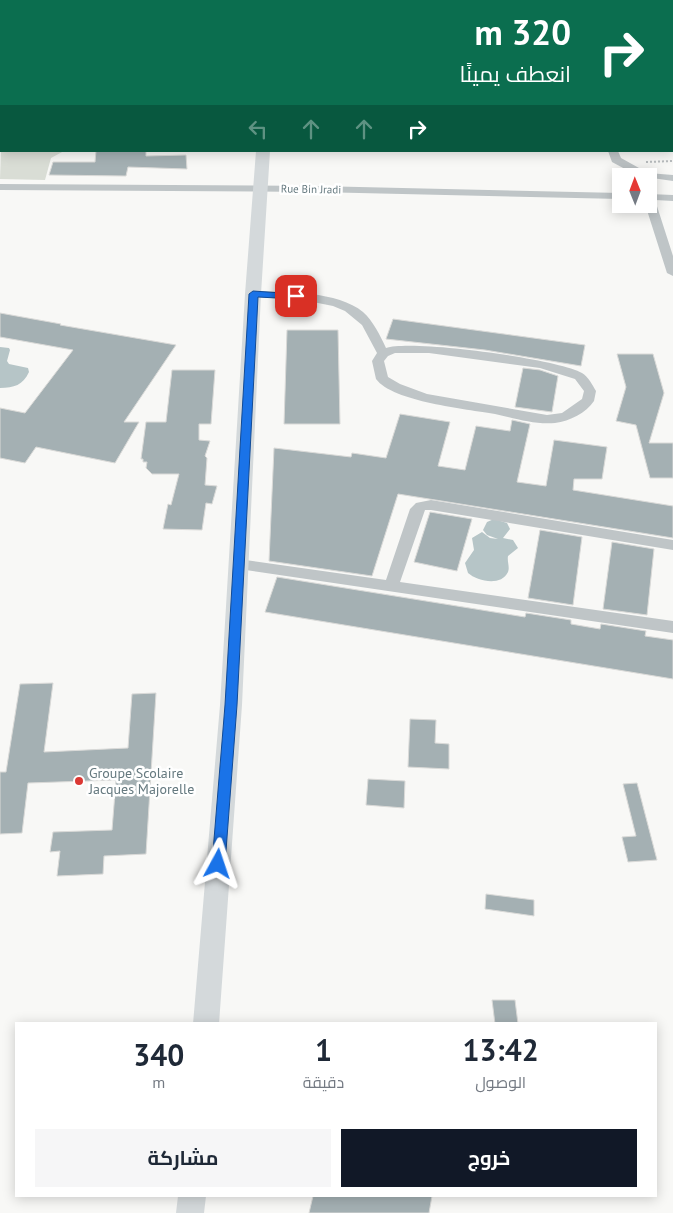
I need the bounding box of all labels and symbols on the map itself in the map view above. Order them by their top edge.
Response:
north arrow [612,168,658,212]
street label: Rue Bin Jradi [281,181,341,197]
pin [275,275,317,317]
place label: Groupe Scolaire Jacques Majorelle [88,764,194,798]
marker: Groupe Scolaire Jacques Majorelle [73,775,85,787]
position arrow [191,837,243,889]

